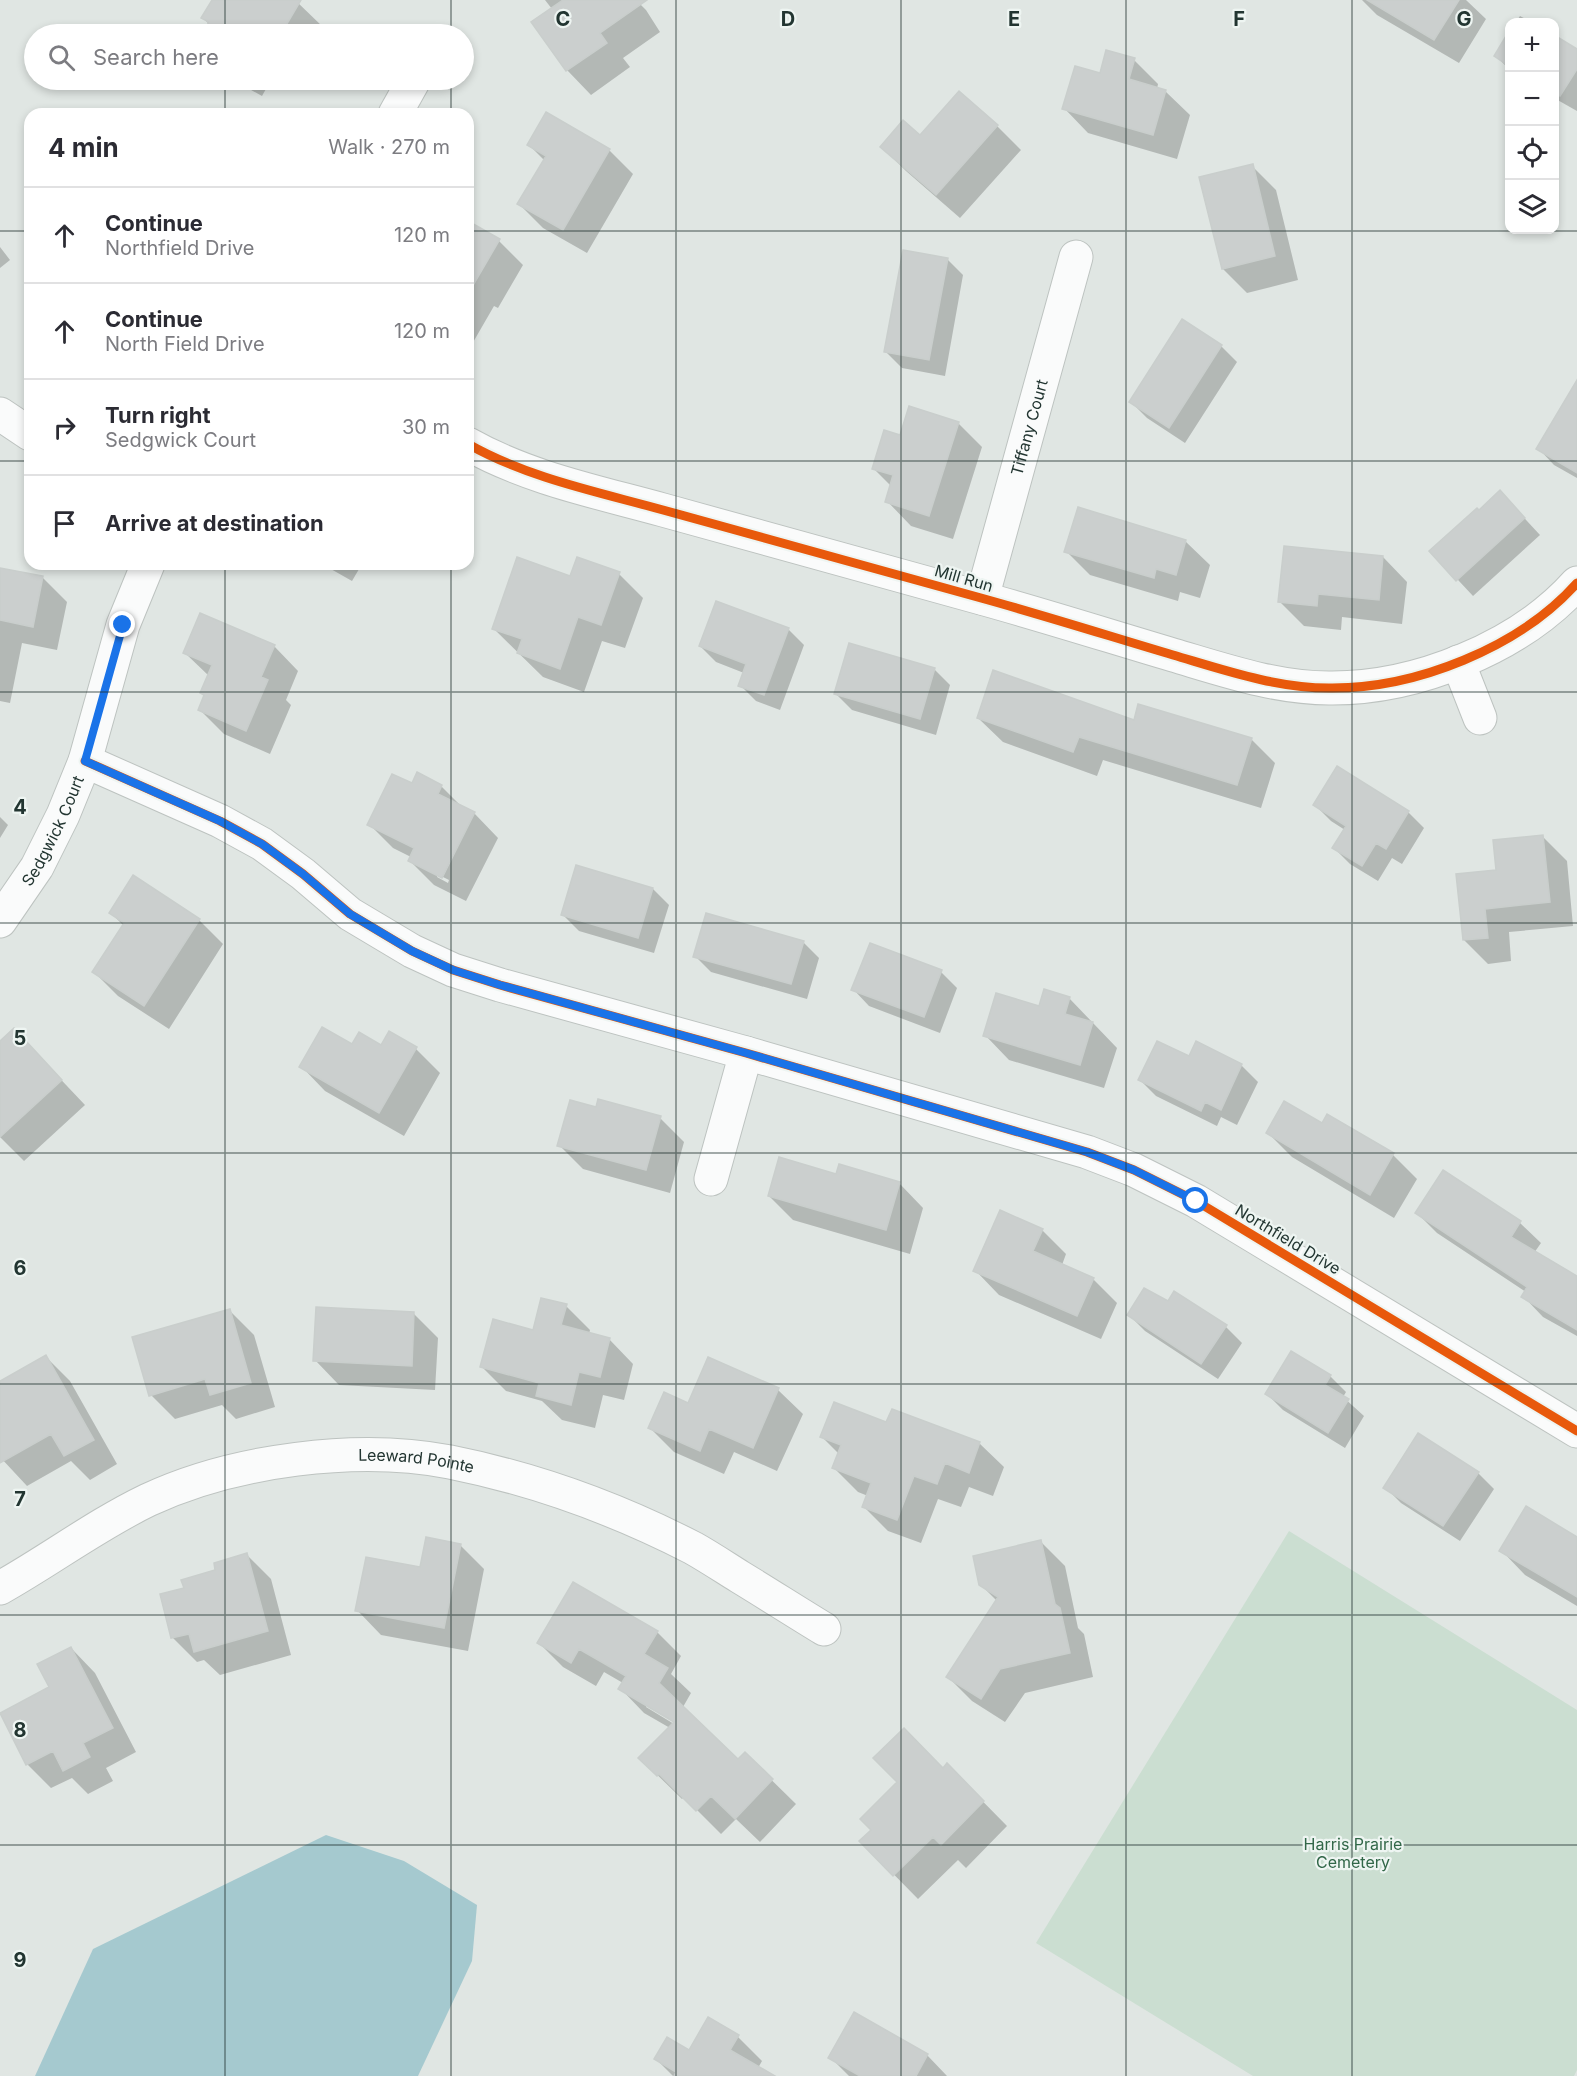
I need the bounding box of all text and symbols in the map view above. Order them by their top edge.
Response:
text: C [556,7,570,31]
text: D [781,7,795,31]
text: E [1008,7,1020,31]
text: F [1233,7,1245,31]
text: G [1456,7,1472,31]
map controls [1505,18,1559,234]
button: + [1505,18,1559,72]
search box [24,24,474,90]
icon: search [45,41,78,74]
text: Search here [93,44,219,70]
button: − [1505,72,1559,126]
button: locate [1505,126,1559,180]
text: 4 min [48,132,119,163]
text: Walk · 270 m [328,135,450,159]
button: layers [1505,180,1559,234]
text: Continue [105,210,203,236]
icon: ahead [48,219,81,252]
text: 120 m [394,223,450,247]
text: Northfield Drive [105,236,255,260]
text: Continue [105,306,203,332]
icon: ahead [48,315,81,348]
text: 120 m [394,319,450,343]
text: North Field Drive [105,332,265,356]
street label: Tiffany Court [1006,377,1052,478]
text: Turn right [105,402,211,428]
icon: right [48,411,81,444]
text: 30 m [402,415,450,439]
text: Sedgwick Court [105,428,256,452]
icon: arrive [48,507,81,540]
text: Arrive at destination [105,510,324,536]
street label: Mill Run [933,560,995,596]
route end [109,611,135,637]
street label: Sedgwick Court [17,772,88,890]
text: 4 [13,795,27,819]
text: 5 [14,1026,26,1050]
route start [1182,1187,1208,1213]
street label: Northfield Drive [1232,1200,1344,1278]
text: 6 [14,1256,27,1280]
street label: Leeward Pointe [358,1445,476,1477]
text: 7 [14,1487,26,1511]
text: 8 [13,1718,27,1742]
park label: Harris Prairie Cemetery [1304,1834,1402,1872]
text: 9 [14,1948,27,1972]

